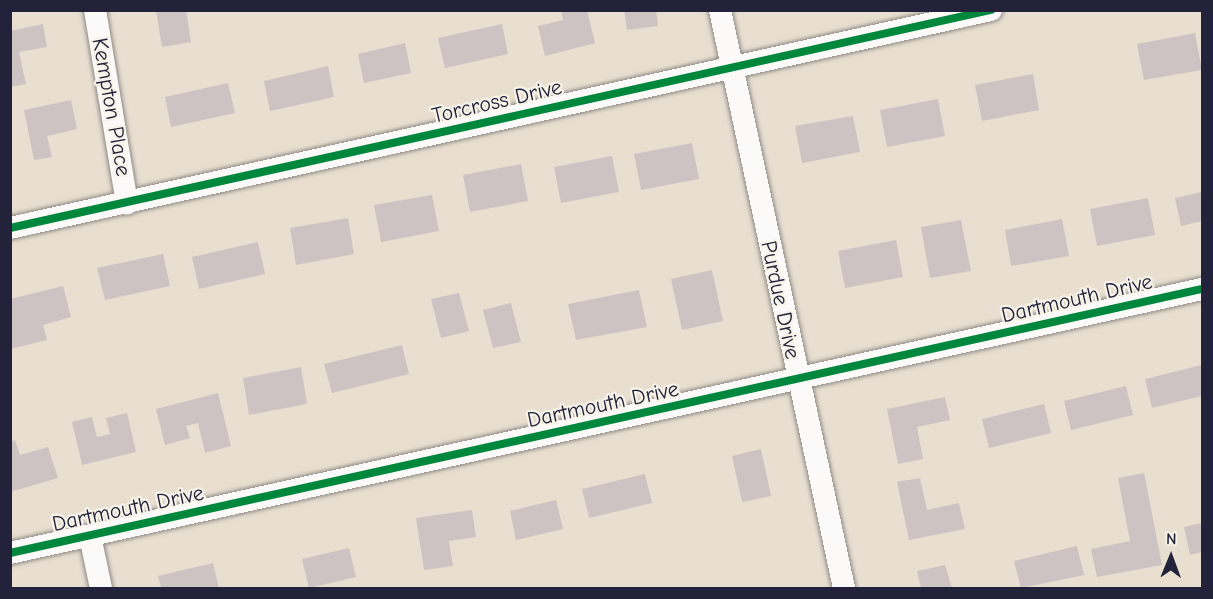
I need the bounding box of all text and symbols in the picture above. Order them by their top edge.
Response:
street label: Kempton Place [86,36,136,178]
street label: Torcross Drive [429,74,565,130]
street label: Purdue Drive [755,238,805,362]
street label: Dartmouth Drive [999,269,1155,329]
street label: Dartmouth Drive [525,376,681,434]
street label: Dartmouth Drive [50,480,206,538]
north arrow [1141,527,1201,587]
text: N [1166,530,1177,548]

